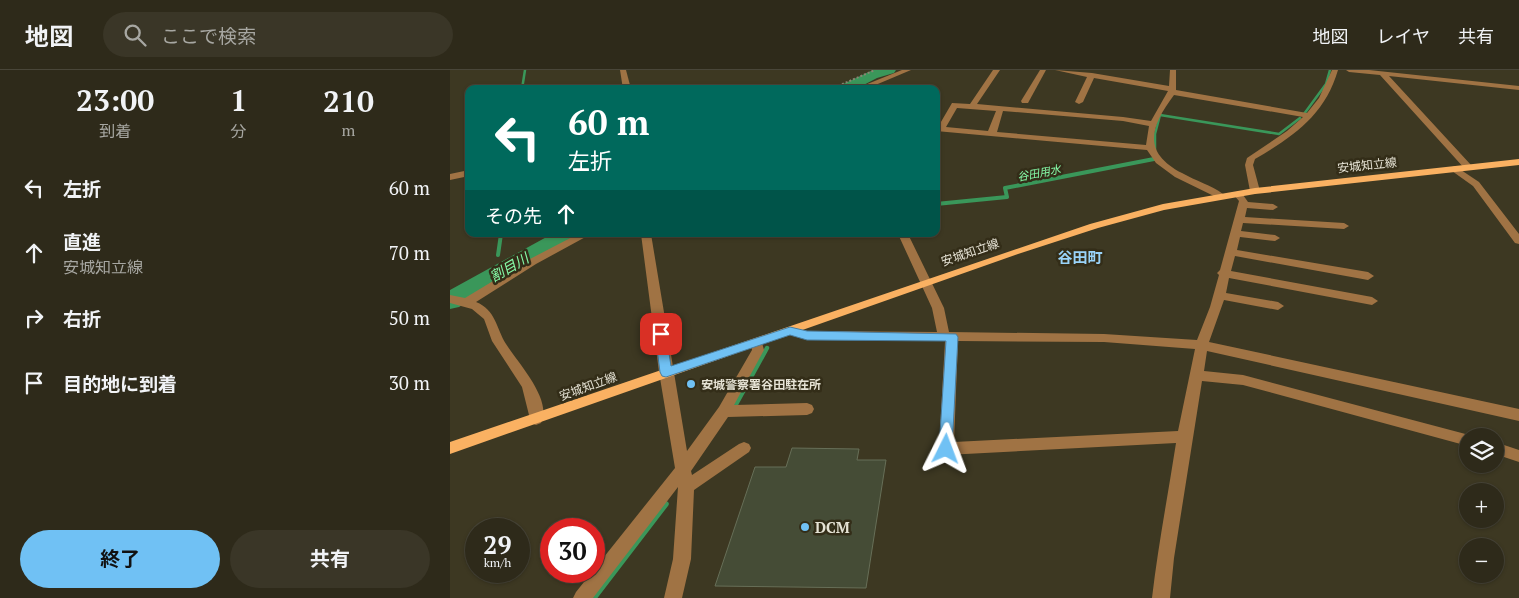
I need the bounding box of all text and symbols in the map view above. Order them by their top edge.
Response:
search box [103,12,453,57]
text: 地図 [25,20,73,52]
icon: search [121,21,149,49]
text: ここで検索 [161,23,256,48]
text: 地図 [1313,24,1349,48]
text: レイヤ [1377,24,1430,48]
text: 共有 [1458,24,1494,48]
text: 23:00 [76,80,154,120]
text: 1 [230,80,247,120]
text: 210 [323,81,374,121]
text: 60 m [568,99,649,145]
icon: left [485,105,550,170]
text: m [342,119,355,141]
text: 到着 [99,120,131,142]
text: 分 [231,120,247,142]
text: 左折 [568,146,612,175]
street label: 安城知立線 [1336,154,1398,176]
water label: 谷田用水 [1016,162,1063,184]
icon: left [20,174,48,202]
text: 60 m [389,175,430,200]
text: 左折 [63,176,101,201]
icon: ahead [552,200,580,228]
text: その先 [485,203,542,228]
text: 直進 [63,229,101,254]
street label: 安城知立線 [939,235,1001,269]
icon: ahead [20,239,48,267]
text: 70 m [389,240,430,265]
water label: 割目川 [486,247,534,286]
district label: 谷田町 [1057,247,1103,267]
text: 安城知立線 [63,256,143,278]
icon: right [20,304,48,332]
text: 50 m [389,305,430,330]
text: 右折 [63,306,101,331]
pin [640,313,682,355]
icon: arrive [647,320,675,348]
icon: arrive [20,369,48,397]
street label: 安城知立線 [557,369,619,403]
text: 30 m [389,370,430,395]
text: 目的地に到着 [63,371,177,396]
place label: 安城警察署谷田駐在所 [701,377,821,392]
marker: 安城警察署谷田駐在所 [685,378,697,390]
position arrow [919,422,971,474]
map controls [1459,428,1504,583]
button: layers [1459,428,1504,473]
button: + [1459,483,1504,528]
place label: DCM [815,517,850,537]
speed limit sign: 30 [540,518,605,583]
marker: DCM [799,521,811,533]
text: 29 [483,528,512,561]
button: 終了 [20,530,220,588]
button: 共有 [230,530,430,588]
button: − [1459,538,1504,583]
text: km/h [484,555,511,570]

